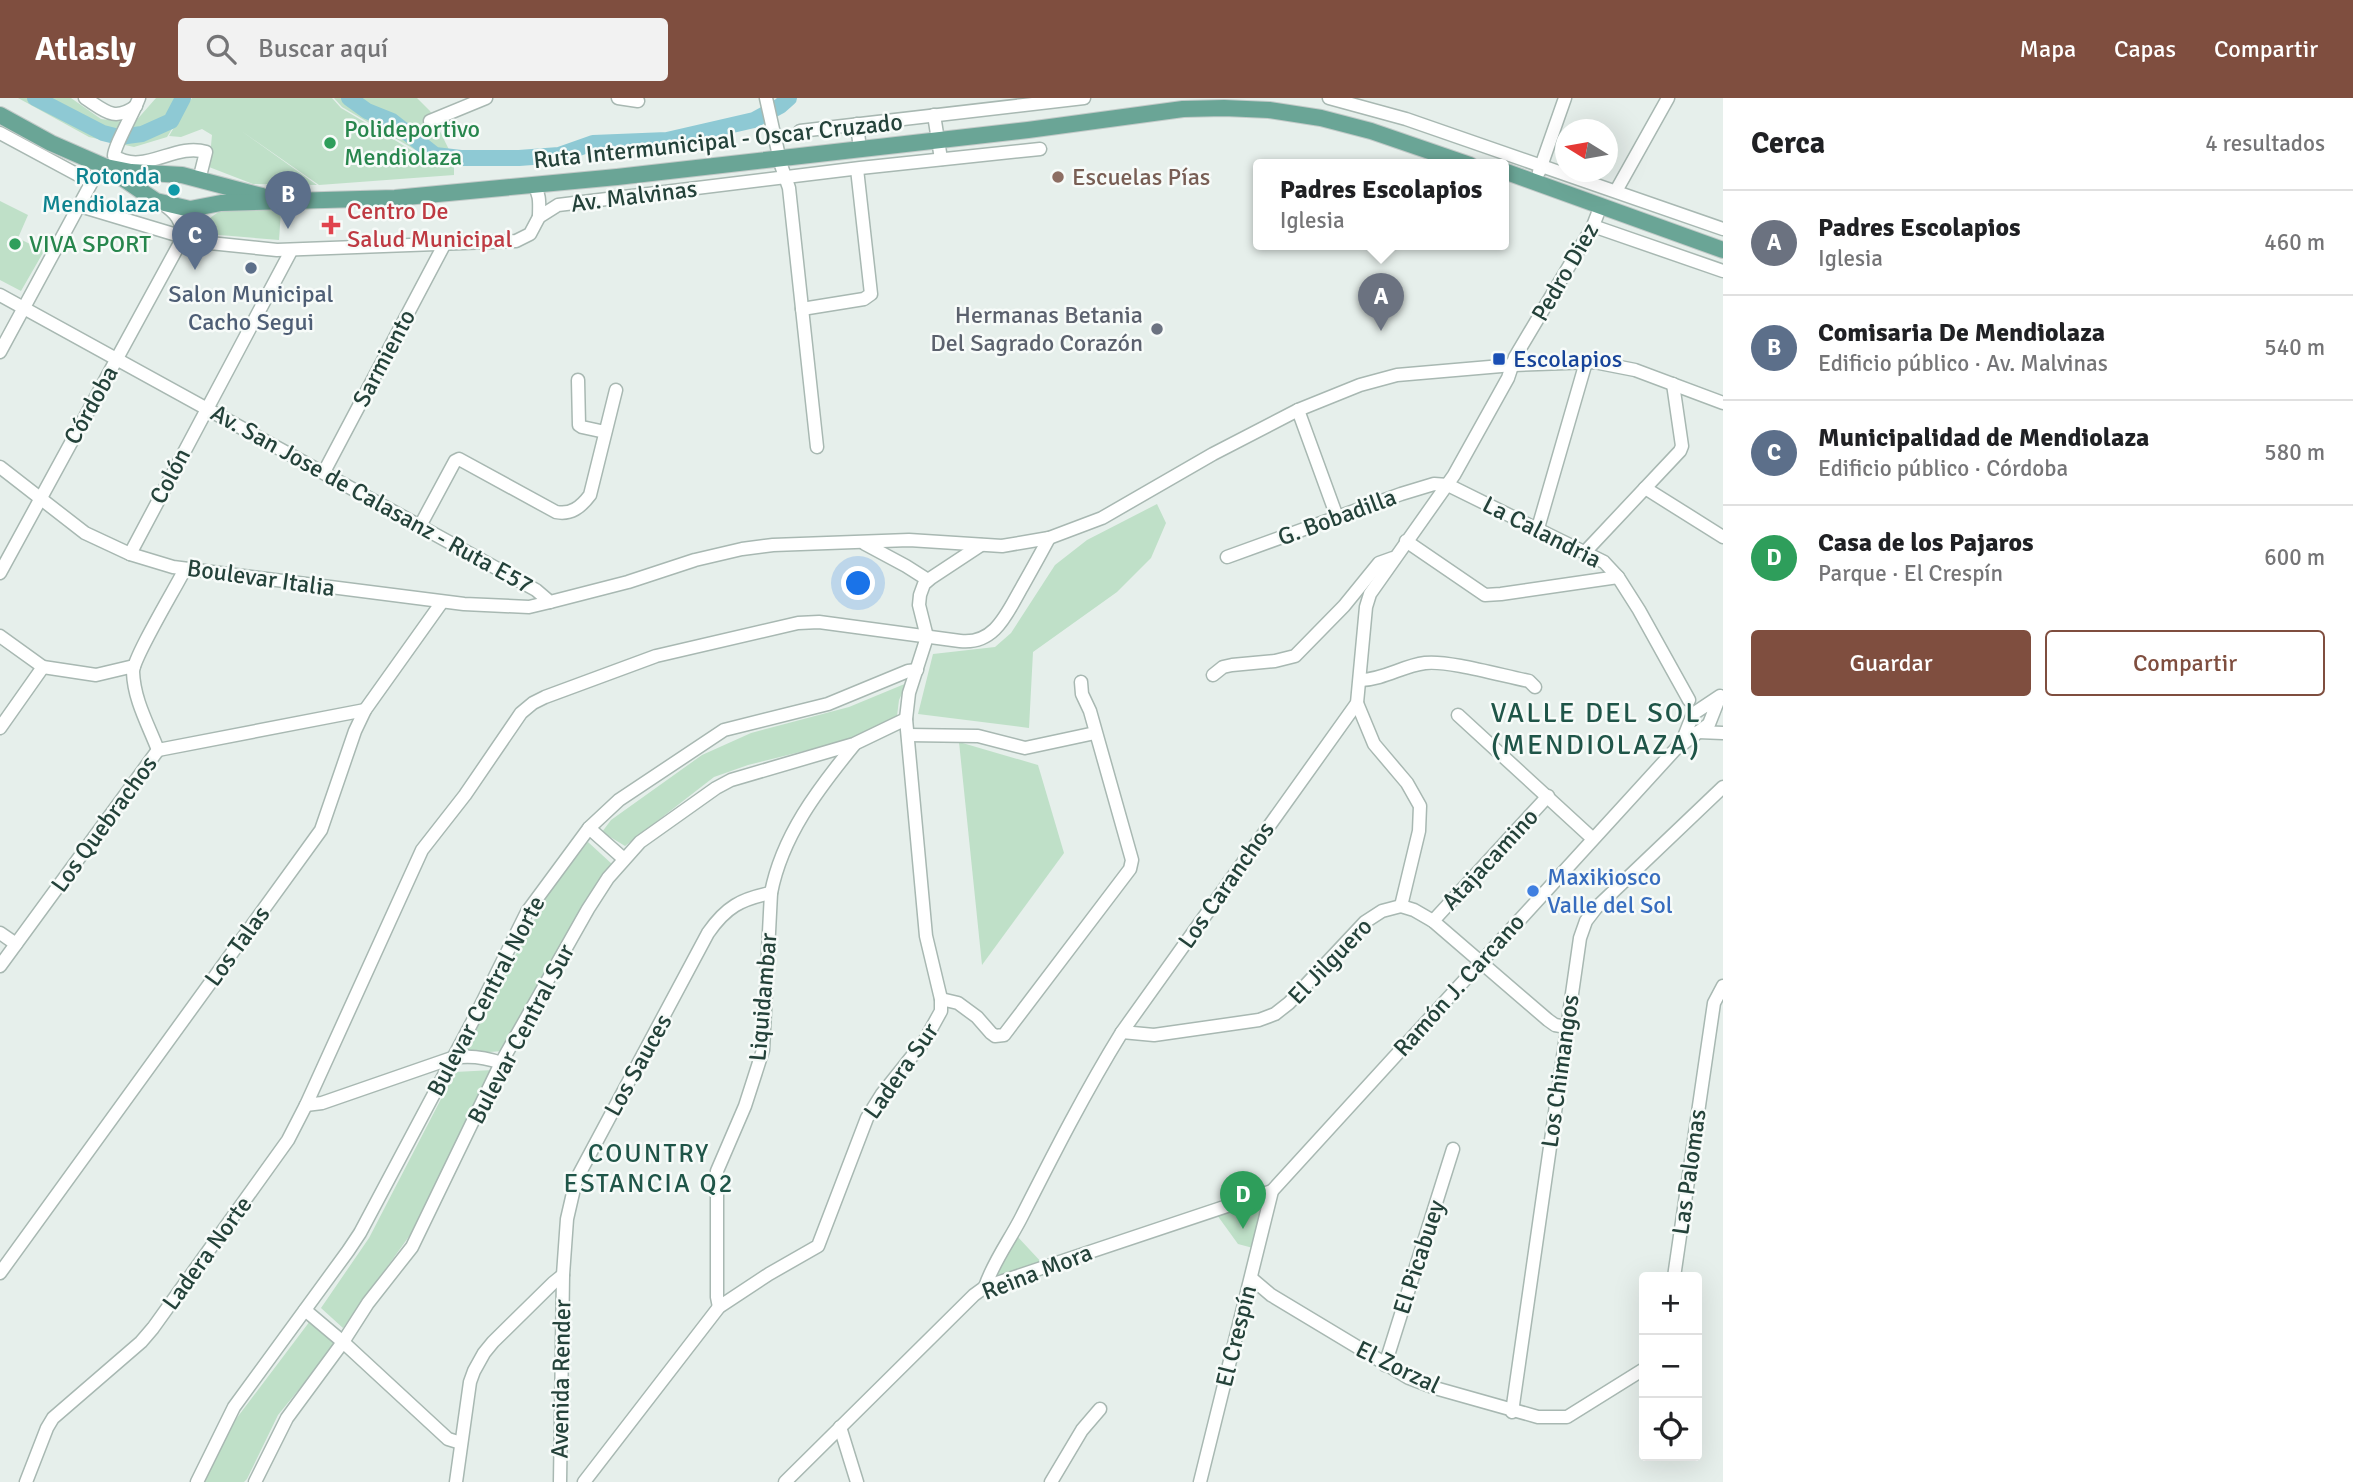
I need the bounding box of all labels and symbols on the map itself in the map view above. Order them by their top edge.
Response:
street label: Ruta Intermunicipal - Oscar Cruzado [532,107,904,175]
place label: Polideportivo Mendiolaza [344,114,480,172]
north arrow [1555,119,1618,182]
marker: Polideportivo Mendiolaza [322,135,338,151]
place label: Rotonda Mendiolaza [42,161,160,219]
place label: Escuelas Pías [1072,162,1210,192]
marker: Escuelas Pías [1050,169,1066,185]
pin: B [265,171,311,229]
street label: Av. Malvinas [569,173,699,219]
marker: Rotonda Mendiolaza [166,182,182,198]
place label: Centro De Salud Municipal [347,196,513,254]
pin: C [172,212,218,270]
marker: Centro De Salud Municipal [321,215,341,235]
street label: Pedro Diez [1525,217,1605,327]
place label: VIVA SPORT [29,229,151,259]
marker: VIVA SPORT [7,236,23,252]
marker: Salon Municipal Cacho Segui [243,260,259,276]
pin: A [1358,273,1404,331]
place label: Salon Municipal Cacho Segui [168,279,334,337]
place label: Hermanas Betania Del Sagrado Corazón [930,300,1143,358]
street label: Sarmiento [346,304,422,412]
marker: Hermanas Betania Del Sagrado Corazón [1149,321,1165,337]
place label: Escolapios [1513,344,1622,374]
marker: Escolapios [1491,351,1507,367]
street label: Córdoba [57,360,125,450]
street label: Av. San Jose de Calasanz - Ruta E57 [206,398,538,600]
street label: Colón [143,443,197,509]
street label: G. Bobadilla [1274,482,1400,552]
street label: La Calandria [1478,489,1606,575]
street label: Boulevar Italia [185,553,337,603]
your location [841,566,875,600]
district label: VALLE DEL SOL (MENDIOLAZA) [1490,696,1702,762]
street label: Los Quebrachos [44,750,164,898]
street label: Atajacamino [1435,802,1545,916]
street label: Los Caranchos [1171,816,1281,954]
place label: Maxikiosco Valle del Sol [1547,862,1673,920]
marker: Maxikiosco Valle del Sol [1525,883,1541,899]
street label: Bulevar Central Norte [420,891,552,1101]
street label: Los Talas [198,900,276,992]
street label: Ramón J. Carcano [1387,907,1531,1063]
street label: El Jilguero [1281,911,1379,1011]
street label: Liquidambar [742,932,784,1062]
street label: Bulevar Central Sur [461,939,581,1129]
street label: Los Chimangos [1534,993,1586,1149]
street label: Los Sauces [598,1009,678,1121]
street label: Ladera Sur [857,1017,945,1125]
street label: Las Palomas [1665,1107,1713,1237]
district label: COUNTRY ESTANCIA Q2 [563,1138,735,1200]
pin: D [1220,1171,1266,1229]
street label: Ladera Norte [156,1190,258,1316]
street label: El Picabuey [1386,1196,1452,1318]
street label: Reina Mora [978,1237,1096,1307]
street label: El Crespín [1209,1282,1263,1390]
street label: Avenida Render [545,1299,577,1459]
street label: El Zorzal [1351,1334,1445,1400]

